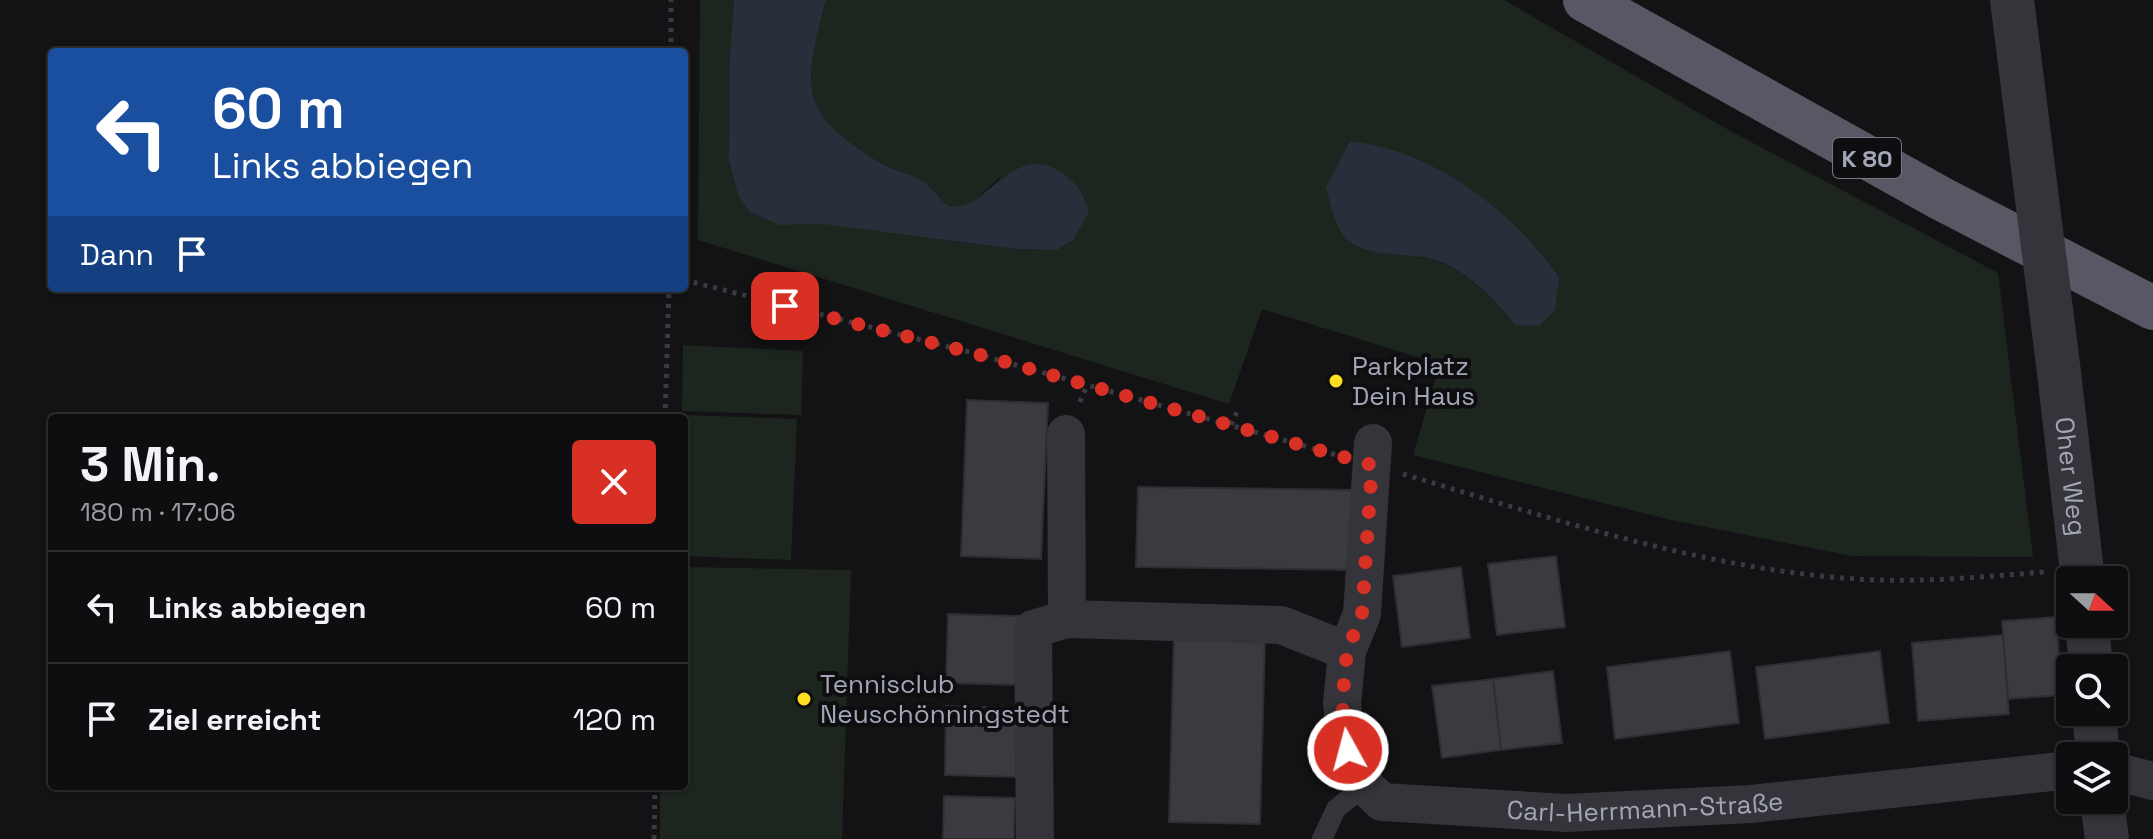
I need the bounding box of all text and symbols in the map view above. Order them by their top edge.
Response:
text: 60 m [212,73,345,144]
icon: left [80,80,184,184]
road number: K 80 [1833,138,1901,178]
text: Links abbiegen [212,143,473,189]
icon: arrive [170,232,214,276]
text: Dann [80,235,154,274]
pin [751,272,819,340]
icon: arrive [763,284,807,328]
place label: Parkplatz Dein Haus [1352,349,1475,413]
marker: Parkplatz Dein Haus [1327,372,1345,390]
street label: Oher Weg [2047,415,2095,538]
text: 3 Min. [80,434,220,495]
button: close [572,440,656,524]
text: 180 m · 17:06 [80,495,236,529]
north arrow [2056,566,2128,638]
map controls [2056,566,2128,814]
icon: left [80,585,124,629]
text: Links abbiegen [148,588,366,627]
text: 60 m [585,588,656,627]
button: search [2056,654,2128,726]
place label: Tennisclub Neuschönningstedt [820,667,1070,731]
marker: Tennisclub Neuschönningstedt [795,690,813,708]
icon: arrive [80,697,124,741]
text: Ziel erreicht [148,700,321,739]
text: 120 m [573,700,656,739]
position arrow [1306,708,1390,792]
button: layers [2056,742,2128,814]
street label: Carl-Herrmann-Straße [1506,784,1785,830]

